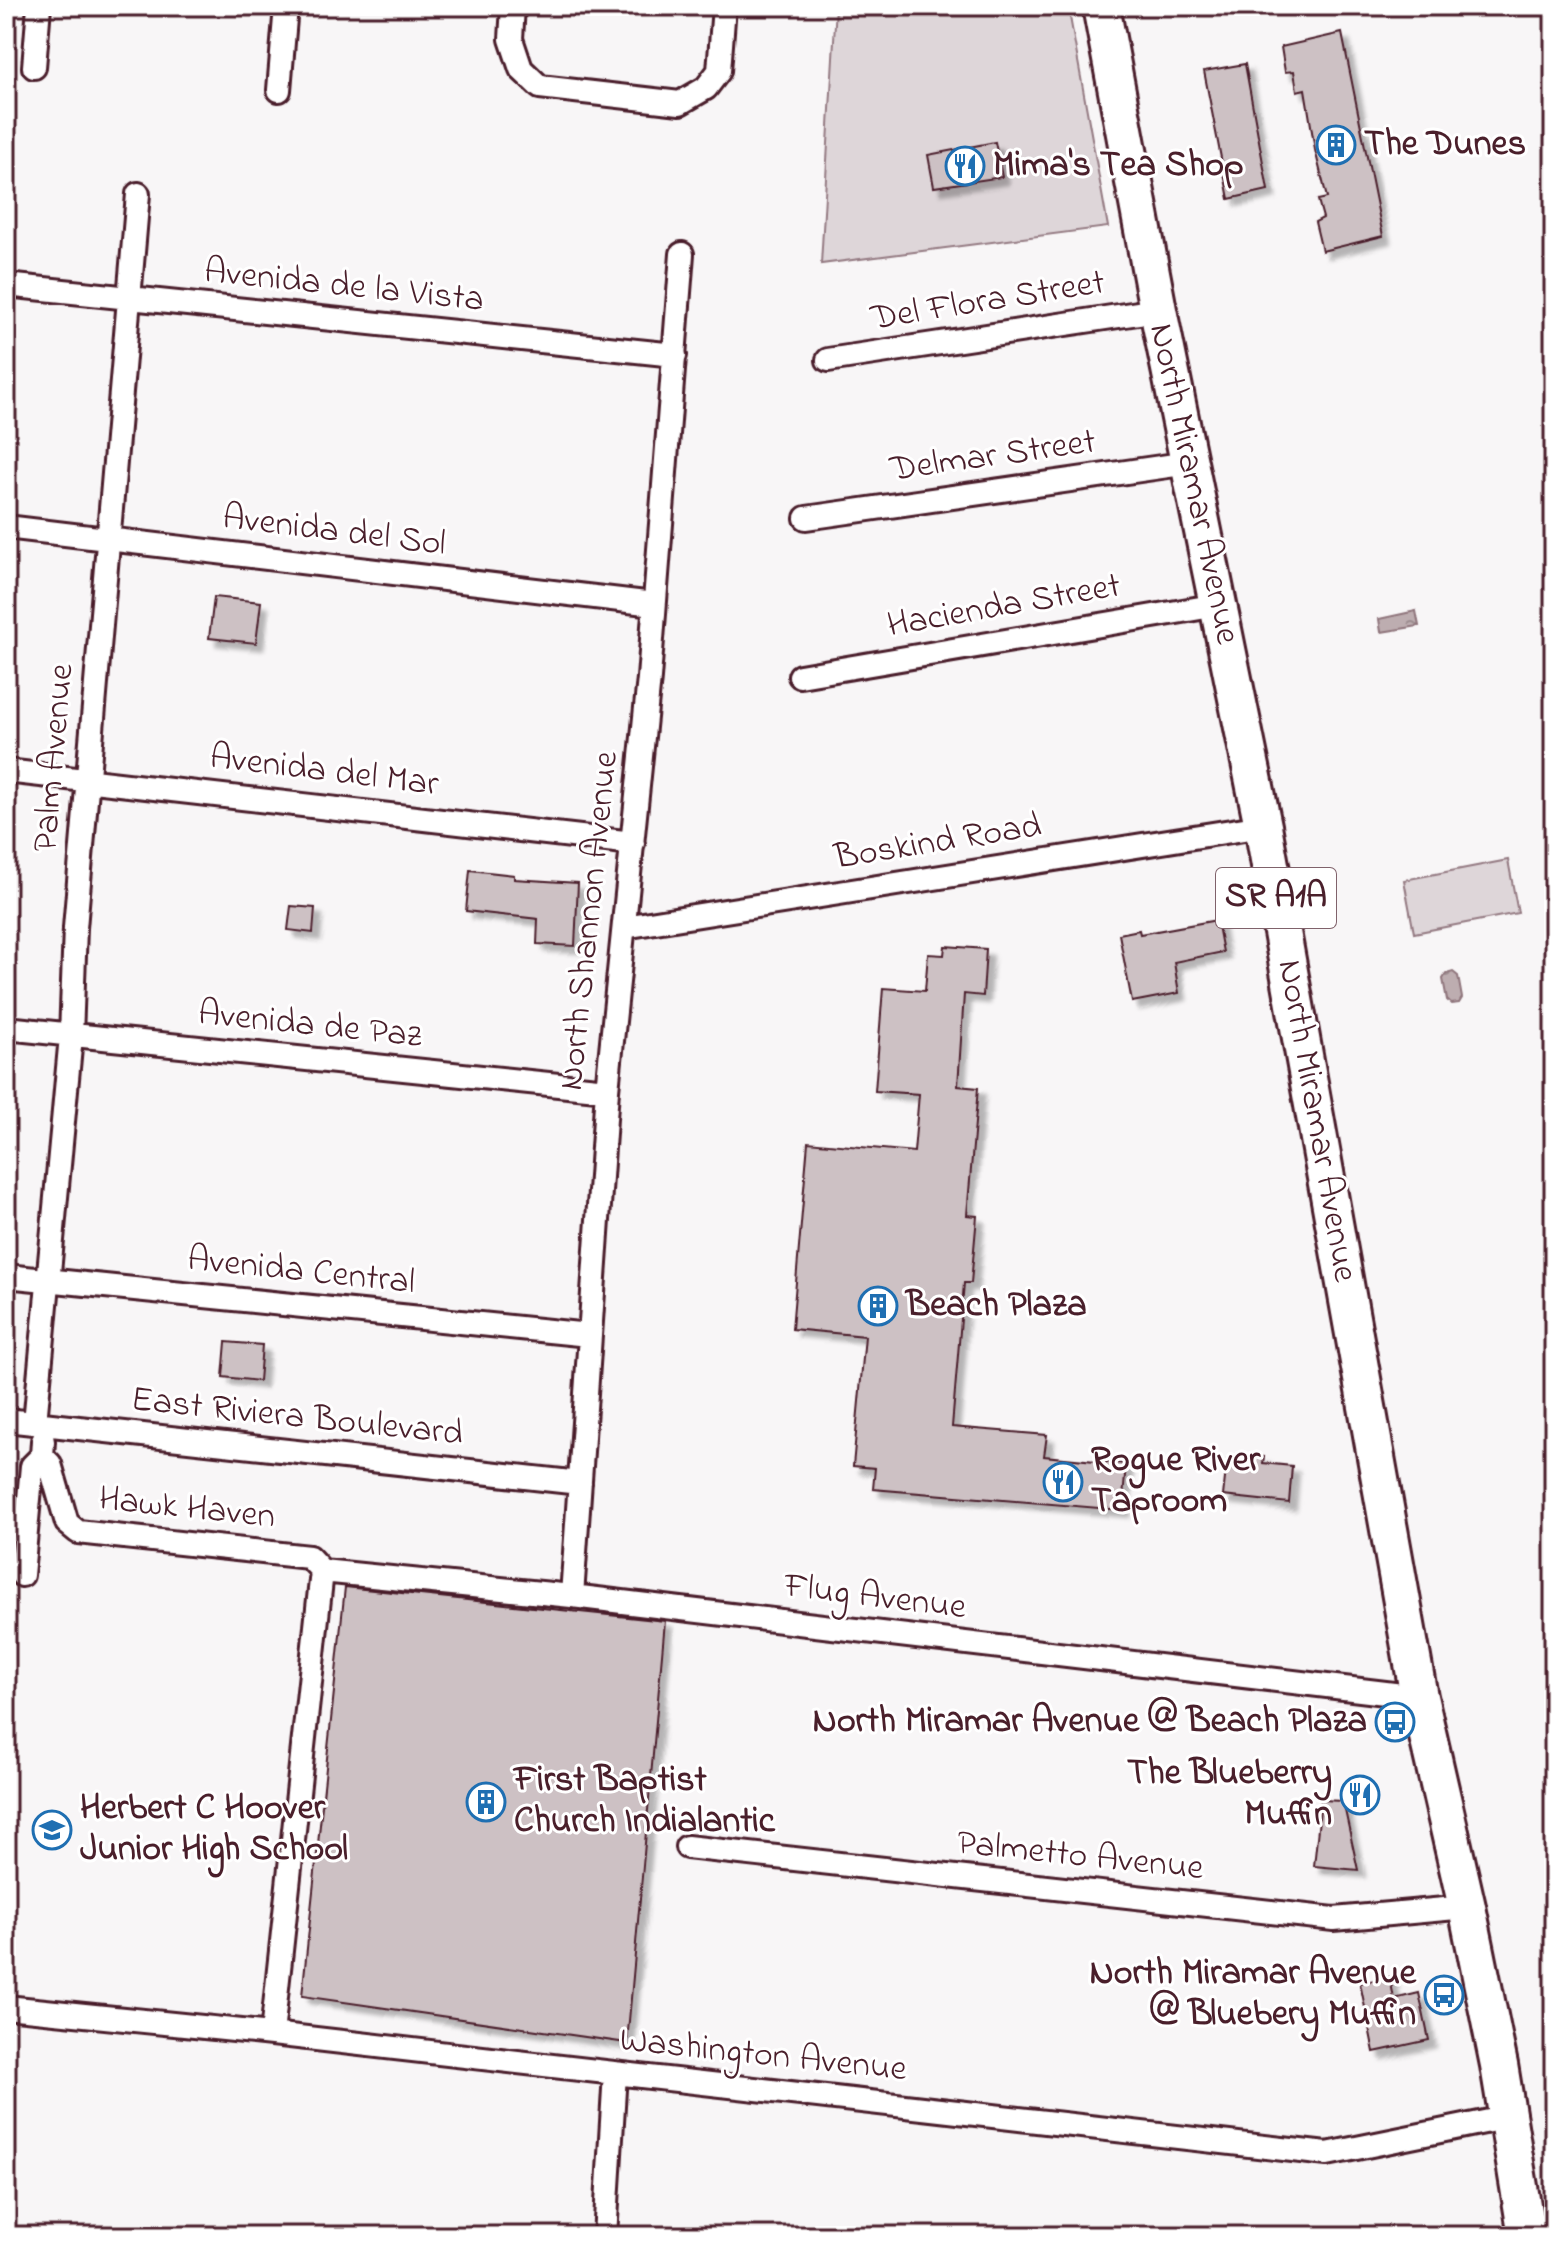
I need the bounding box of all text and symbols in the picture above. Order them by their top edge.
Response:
place label: The Dunes [1364,119,1526,172]
building icon: The Dunes [1315,124,1357,166]
place label: Mima's Tea Shop [993,140,1244,193]
restaurant icon: Mima's Tea Shop [944,145,986,187]
street label: Avenida de la Vista [201,246,487,328]
street label: Del Flora Street [866,257,1109,347]
street label: North Miramar Avenue [1133,319,1253,650]
street label: Delmar Street [886,416,1099,498]
street label: Avenida del Sol [219,492,449,572]
street label: Hacienda Street [883,560,1125,654]
street label: Palm Avenue [20,661,90,854]
street label: Avenida del Mar [207,732,442,812]
street label: North Shannon Avenue [546,748,634,1093]
street label: Boskind Road [830,800,1045,886]
road number: SR A1A [1216,868,1336,928]
street label: North Miramar Avenue [1262,956,1371,1287]
street label: Avenida de Paz [195,988,425,1064]
street label: Avenida Central [185,1234,417,1310]
place label: Beach Plaza [904,1280,1087,1333]
building icon: Beach Plaza [857,1285,899,1327]
street label: East Riviera Boulevard [128,1374,466,1462]
place label: Rogue River Taproom [1091,1435,1261,1529]
restaurant icon: Rogue River Taproom [1042,1461,1084,1503]
street label: Hawk Haven [96,1473,278,1545]
street label: Flug Avenue [780,1560,970,1636]
place label: North Miramar Avenue @ Beach Plaza [813,1696,1367,1749]
bus stop icon: North Miramar Avenue @ Beach Plaza [1374,1701,1416,1743]
place label: The Blueberry Muffin [1127,1748,1332,1842]
place label: First Baptist Church Indialantic [512,1755,776,1849]
restaurant icon: The Blueberry Muffin [1339,1774,1381,1816]
building icon: First Baptist Church Indialantic [465,1781,507,1823]
place label: Herbert C Hoover Junior High School [80,1783,348,1878]
school or university icon: Herbert C Hoover Junior High School [31,1809,73,1851]
street label: Palmetto Avenue [954,1818,1207,1896]
place label: North Miramar Avenue @ Bluebery Muffin [1090,1948,1417,2042]
bus stop icon: North Miramar Avenue @ Bluebery Muffin [1423,1974,1465,2016]
street label: Washington Avenue [617,2015,910,2098]

